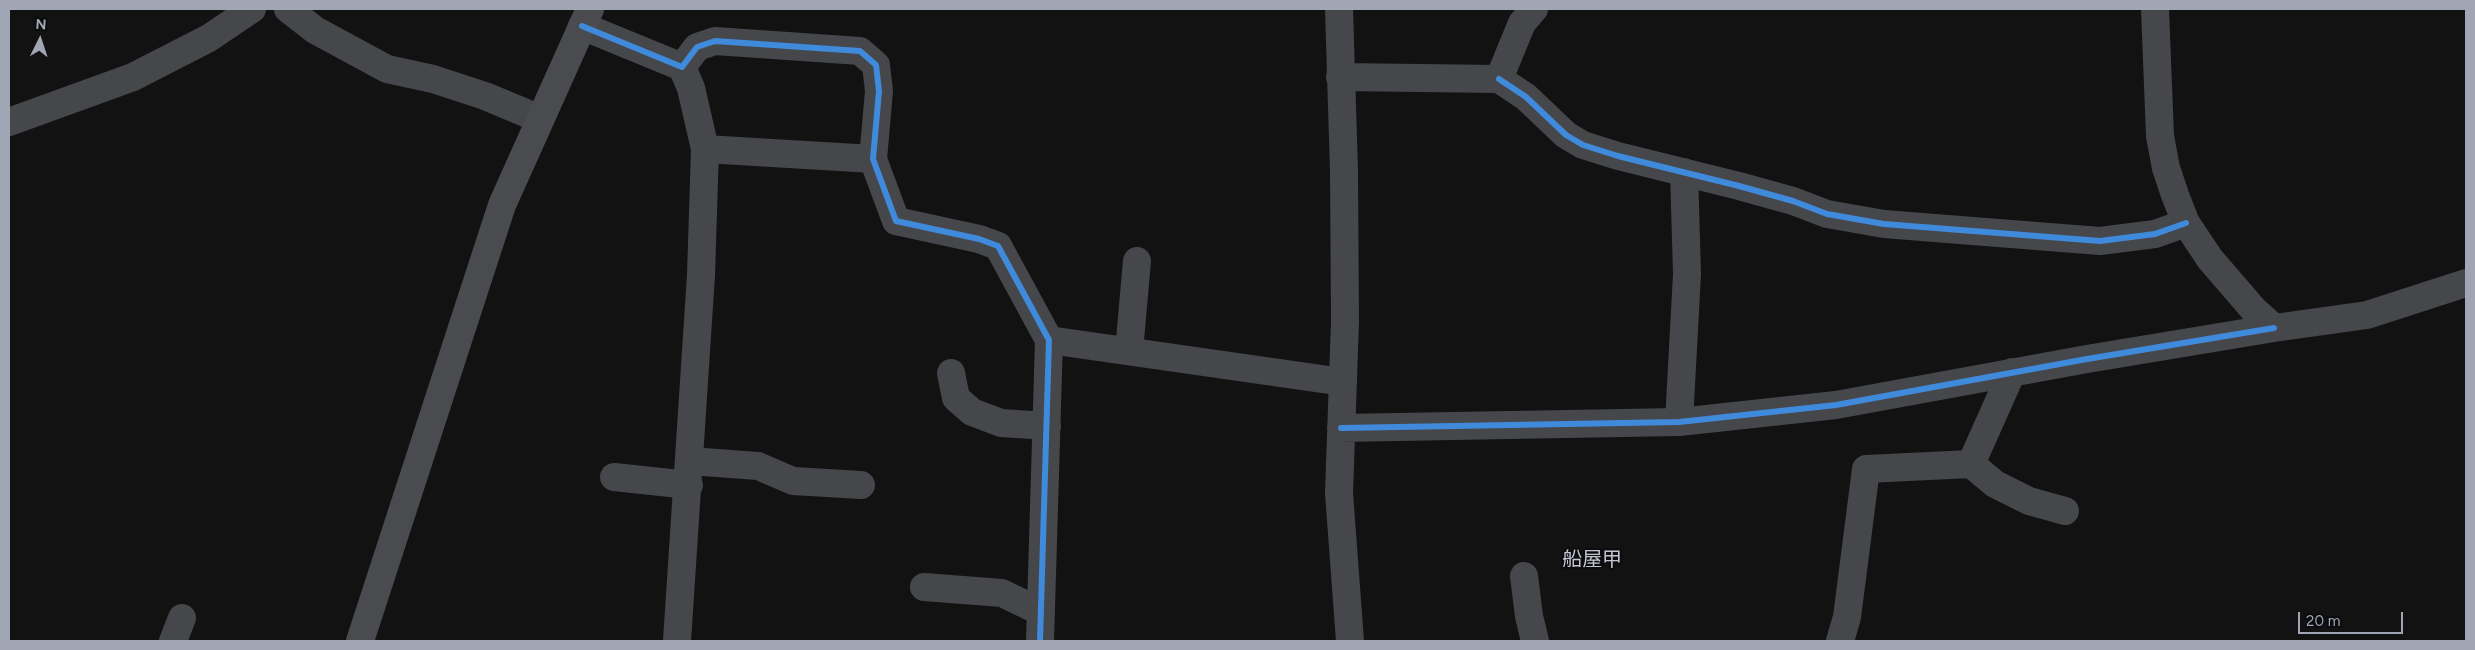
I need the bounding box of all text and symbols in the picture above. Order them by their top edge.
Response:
north arrow [15,15,65,65]
text: N [35,16,47,33]
district label: 船屋甲 [1562,548,1622,572]
scale bar [2300,602,2405,634]
text: 20 m [2306,612,2340,630]

